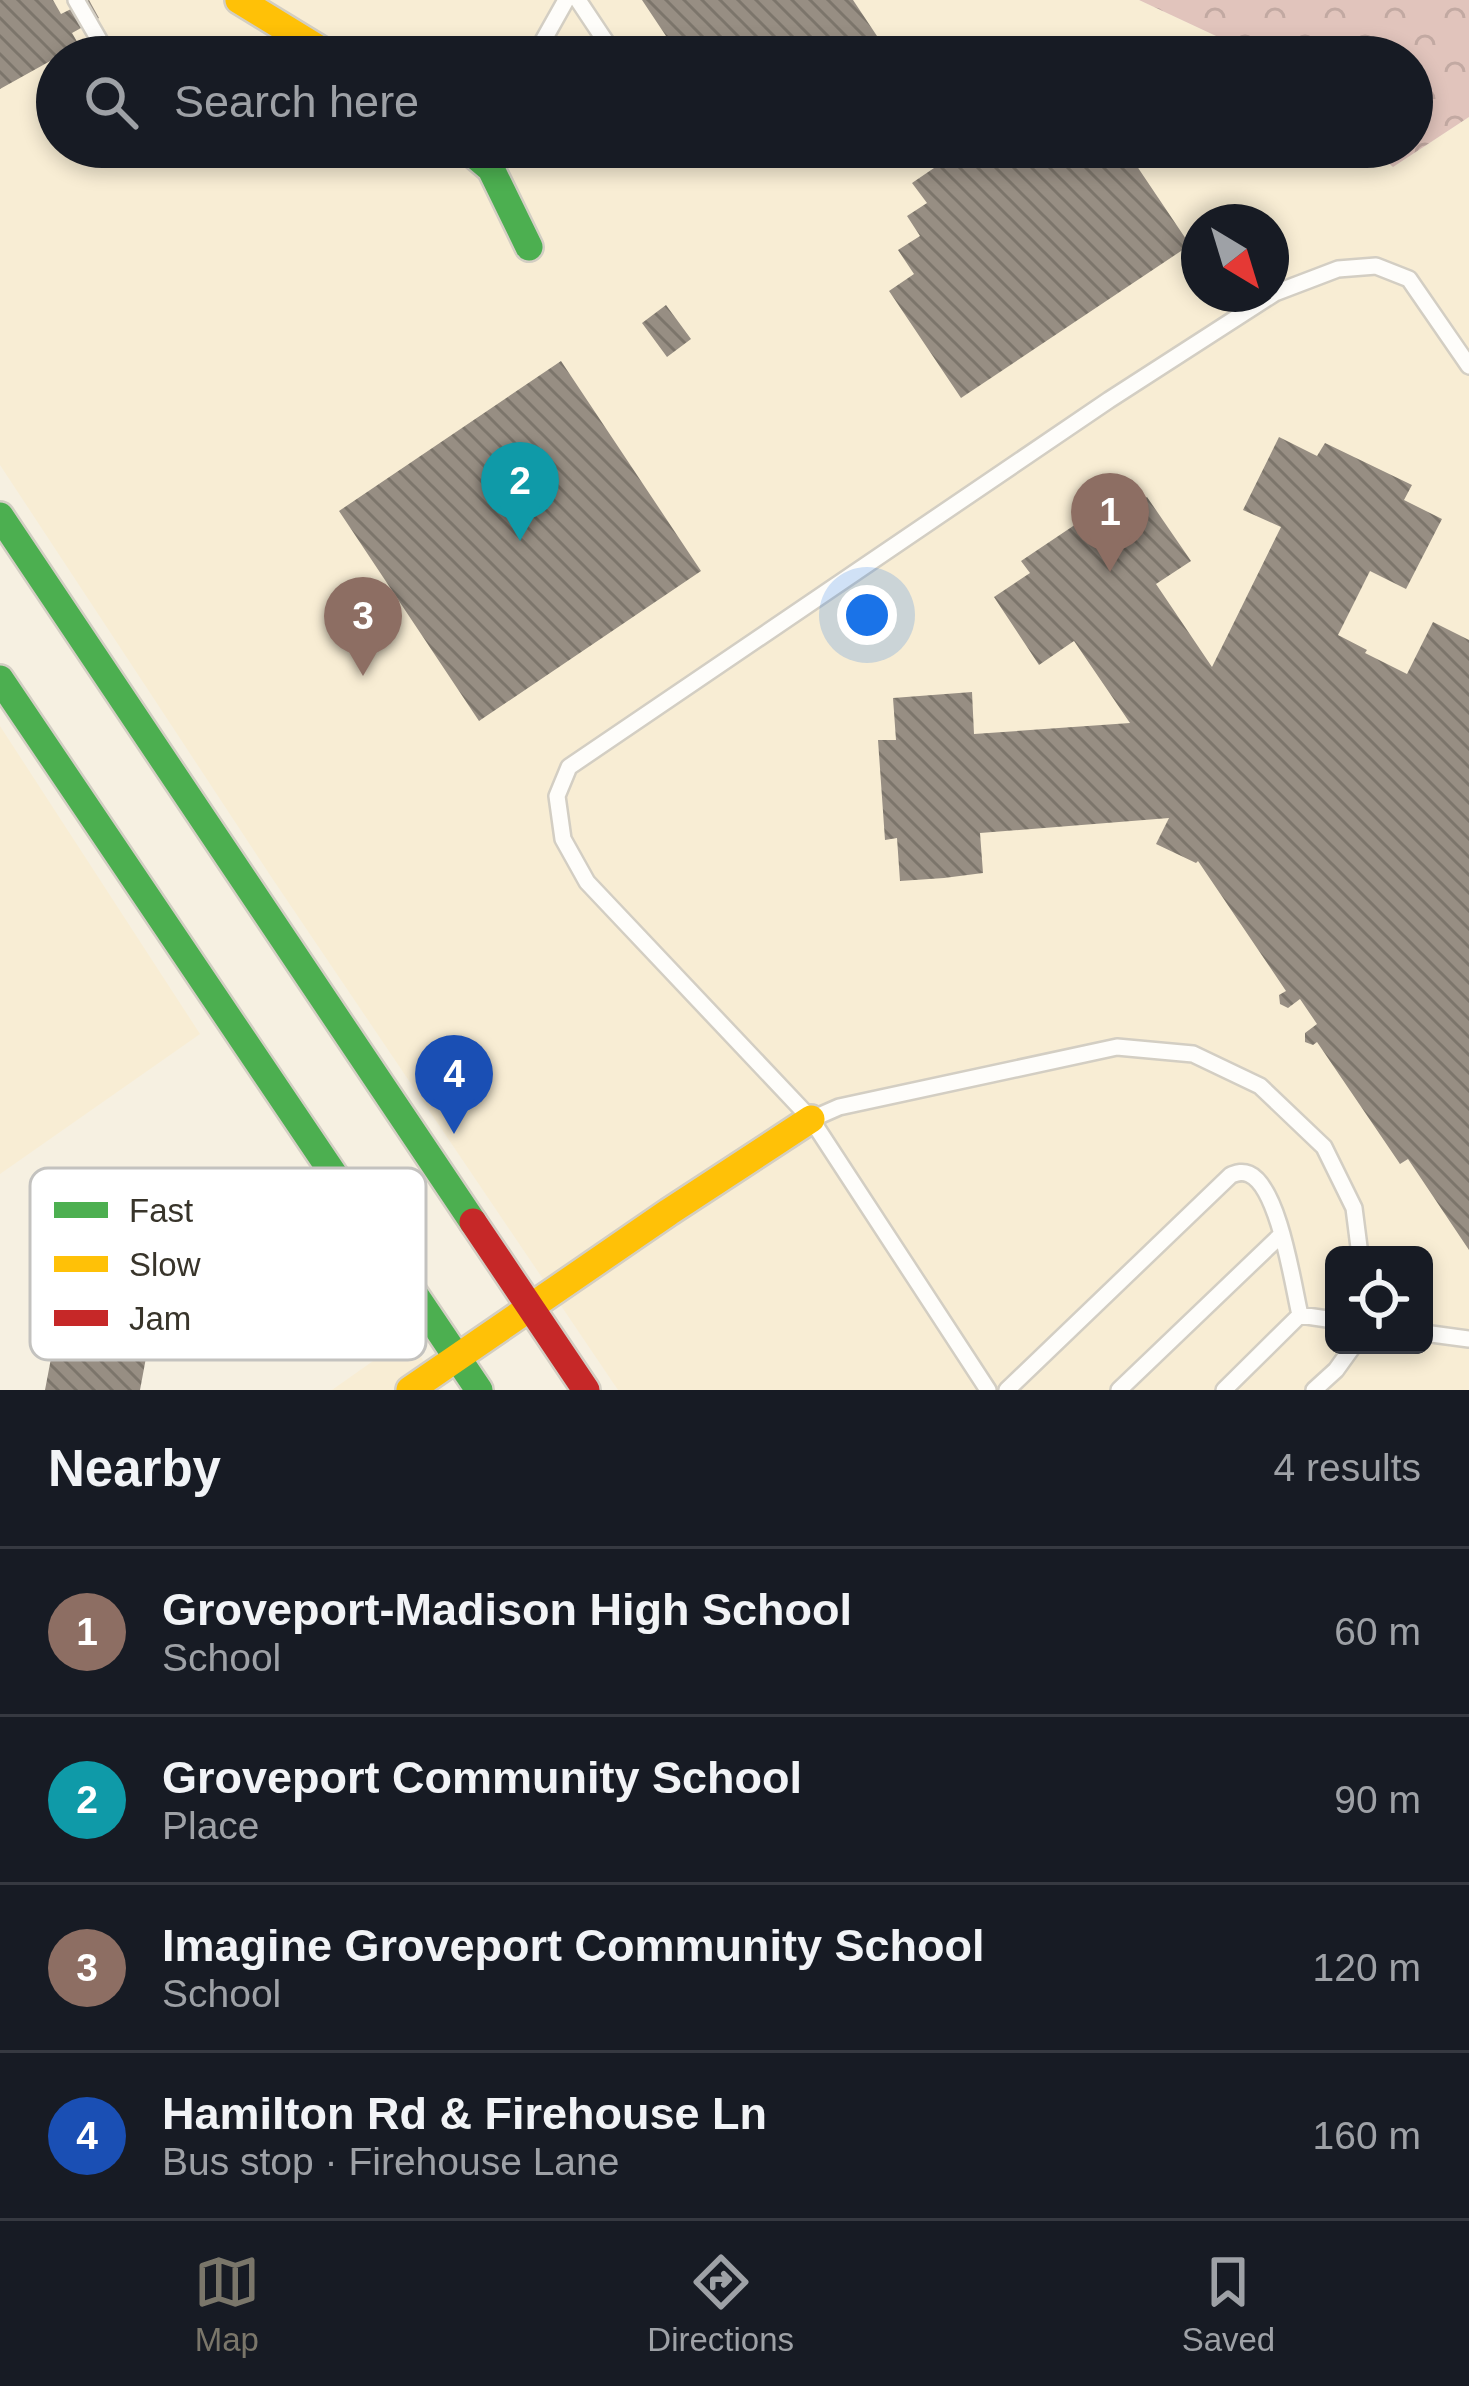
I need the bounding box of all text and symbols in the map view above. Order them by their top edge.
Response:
search box [36,36,1433,168]
icon: search [78,69,144,135]
text: Search here [174,76,419,127]
north arrow [1181,204,1289,312]
pin: 2 [481,442,559,541]
pin: 1 [1071,473,1149,572]
pin: 3 [324,577,402,676]
your location [837,585,897,645]
pin: 4 [415,1035,493,1134]
legend [30,1168,426,1360]
text: Fast [129,1192,193,1229]
text: Slow [129,1246,201,1283]
map controls [1325,1246,1433,1354]
button: locate [1325,1246,1433,1354]
text: Jam [129,1300,191,1337]
text: Nearby [48,1440,221,1497]
text: 4 results [1274,1446,1421,1489]
text: Groveport-Madison High School [162,1584,852,1635]
text: 1 [76,1610,98,1653]
text: 60 m [1334,1610,1421,1653]
text: School [162,1636,281,1679]
text: Groveport Community School [162,1752,802,1803]
text: 2 [76,1778,98,1821]
text: 90 m [1334,1778,1421,1821]
text: Place [162,1804,260,1847]
text: Imagine Groveport Community School [162,1920,985,1971]
text: 3 [76,1946,98,1989]
text: 120 m [1313,1946,1421,1989]
text: School [162,1972,281,2015]
text: Hamilton Rd & Firehouse Ln [162,2088,767,2139]
text: 4 [76,2114,98,2157]
text: 160 m [1313,2114,1421,2157]
text: Bus stop · Firehouse Lane [162,2140,619,2183]
tab: Map [194,2249,260,2359]
tab: Directions [647,2249,794,2359]
tab: Saved [1182,2249,1275,2359]

